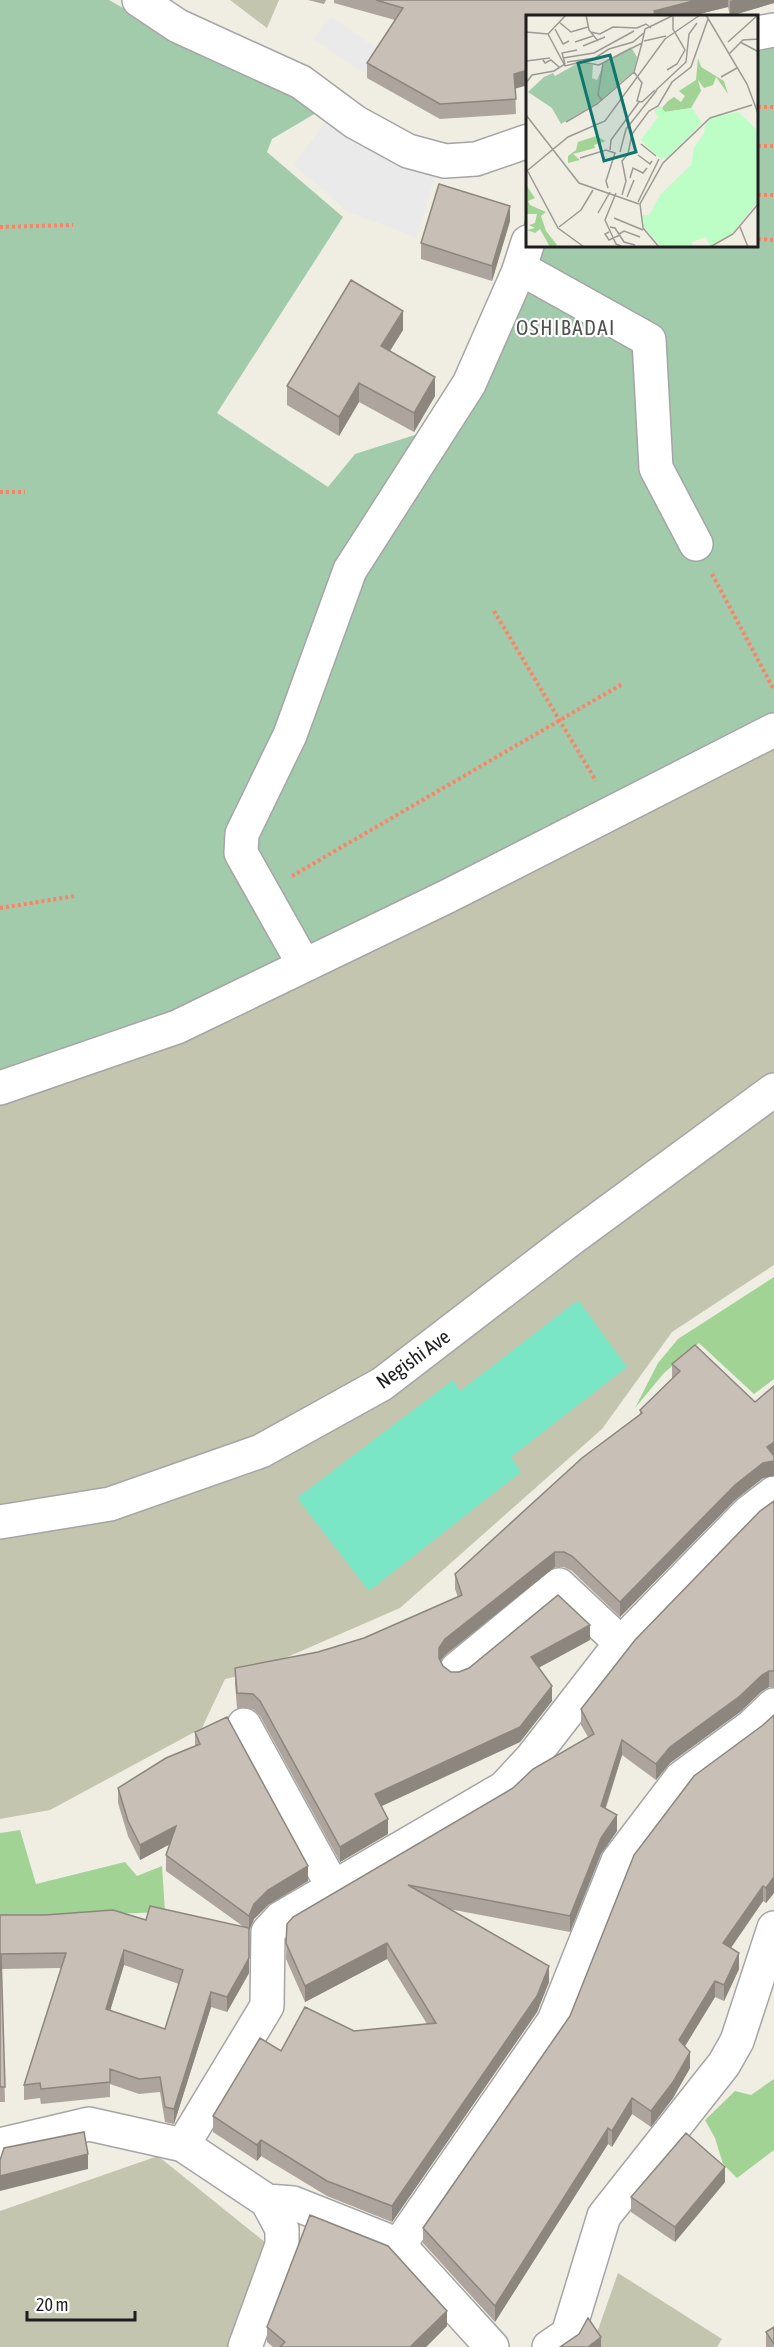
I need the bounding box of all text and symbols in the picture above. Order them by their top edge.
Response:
inset map [526,15,759,248]
district label: OSHIBADAI [516,315,616,339]
street label: Negishi Ave [372,1324,454,1393]
scale bar [27,2284,135,2322]
text: 20 m [36,2294,68,2315]

